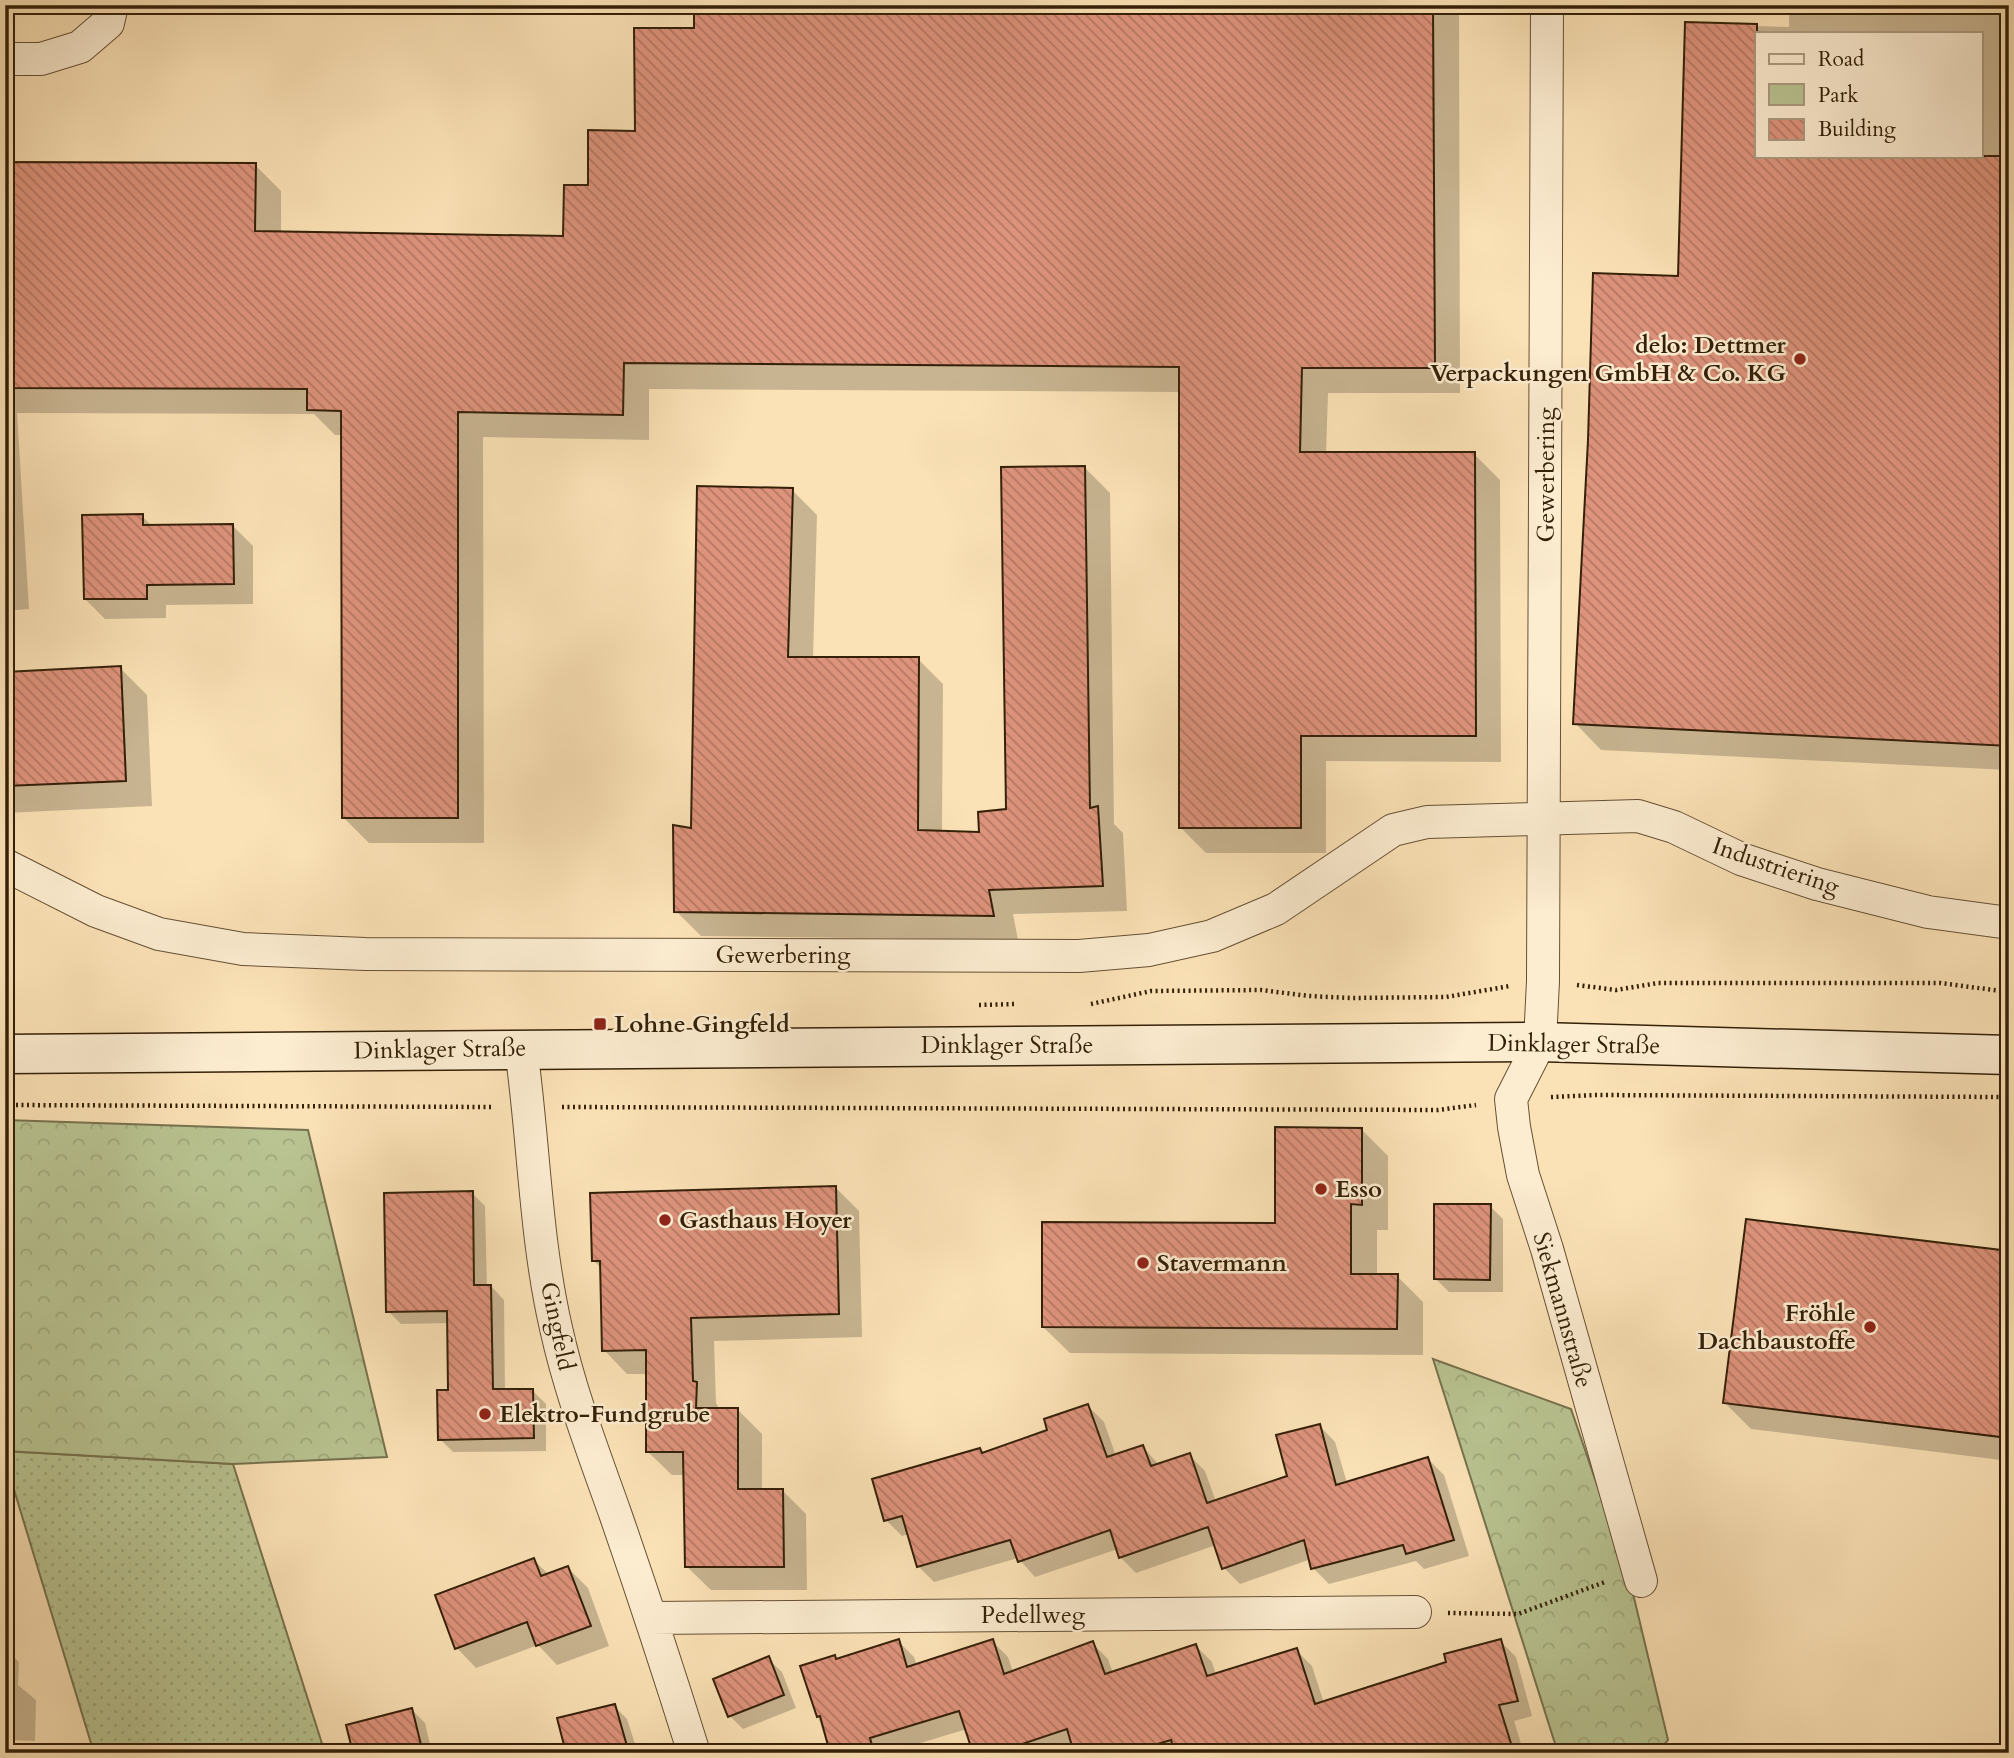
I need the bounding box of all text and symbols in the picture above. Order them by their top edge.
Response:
legend [1755,32,1982,158]
text: Road [1818,45,1864,74]
text: Park [1818,81,1859,110]
text: Building [1818,115,1896,144]
place label: delo: Dettmer Verpackungen GmbH & Co. KG [1430,329,1786,390]
marker: delo: Dettmer Verpackungen GmbH & Co. KG [1792,351,1808,367]
street label: Gewerbering [1530,407,1563,543]
street label: Industriering [1708,829,1844,904]
street label: Gewerbering [715,939,851,972]
place label: Lohne Gingfeld [614,1008,790,1041]
marker: Lohne Gingfeld [592,1016,608,1032]
street label: Dinklager Straße [1487,1026,1661,1063]
street label: Dinklager Straße [921,1029,1093,1062]
street label: Dinklager Straße [353,1031,527,1068]
place label: Esso [1335,1173,1382,1206]
marker: Esso [1313,1181,1329,1197]
place label: Gasthaus Hoyer [679,1204,852,1237]
marker: Gasthaus Hoyer [657,1212,673,1228]
street label: Siekmannstraße [1525,1228,1600,1392]
place label: Stavermann [1157,1247,1287,1280]
marker: Stavermann [1135,1255,1151,1271]
street label: Gingfeld [532,1279,583,1374]
place label: Fröhle Dachbaustoffe [1698,1297,1856,1358]
marker: Fröhle Dachbaustoffe [1862,1319,1878,1335]
place label: Elektro-Fundgrube [499,1398,710,1431]
marker: Elektro-Fundgrube [477,1406,493,1422]
street label: Pedellweg [981,1599,1086,1632]

